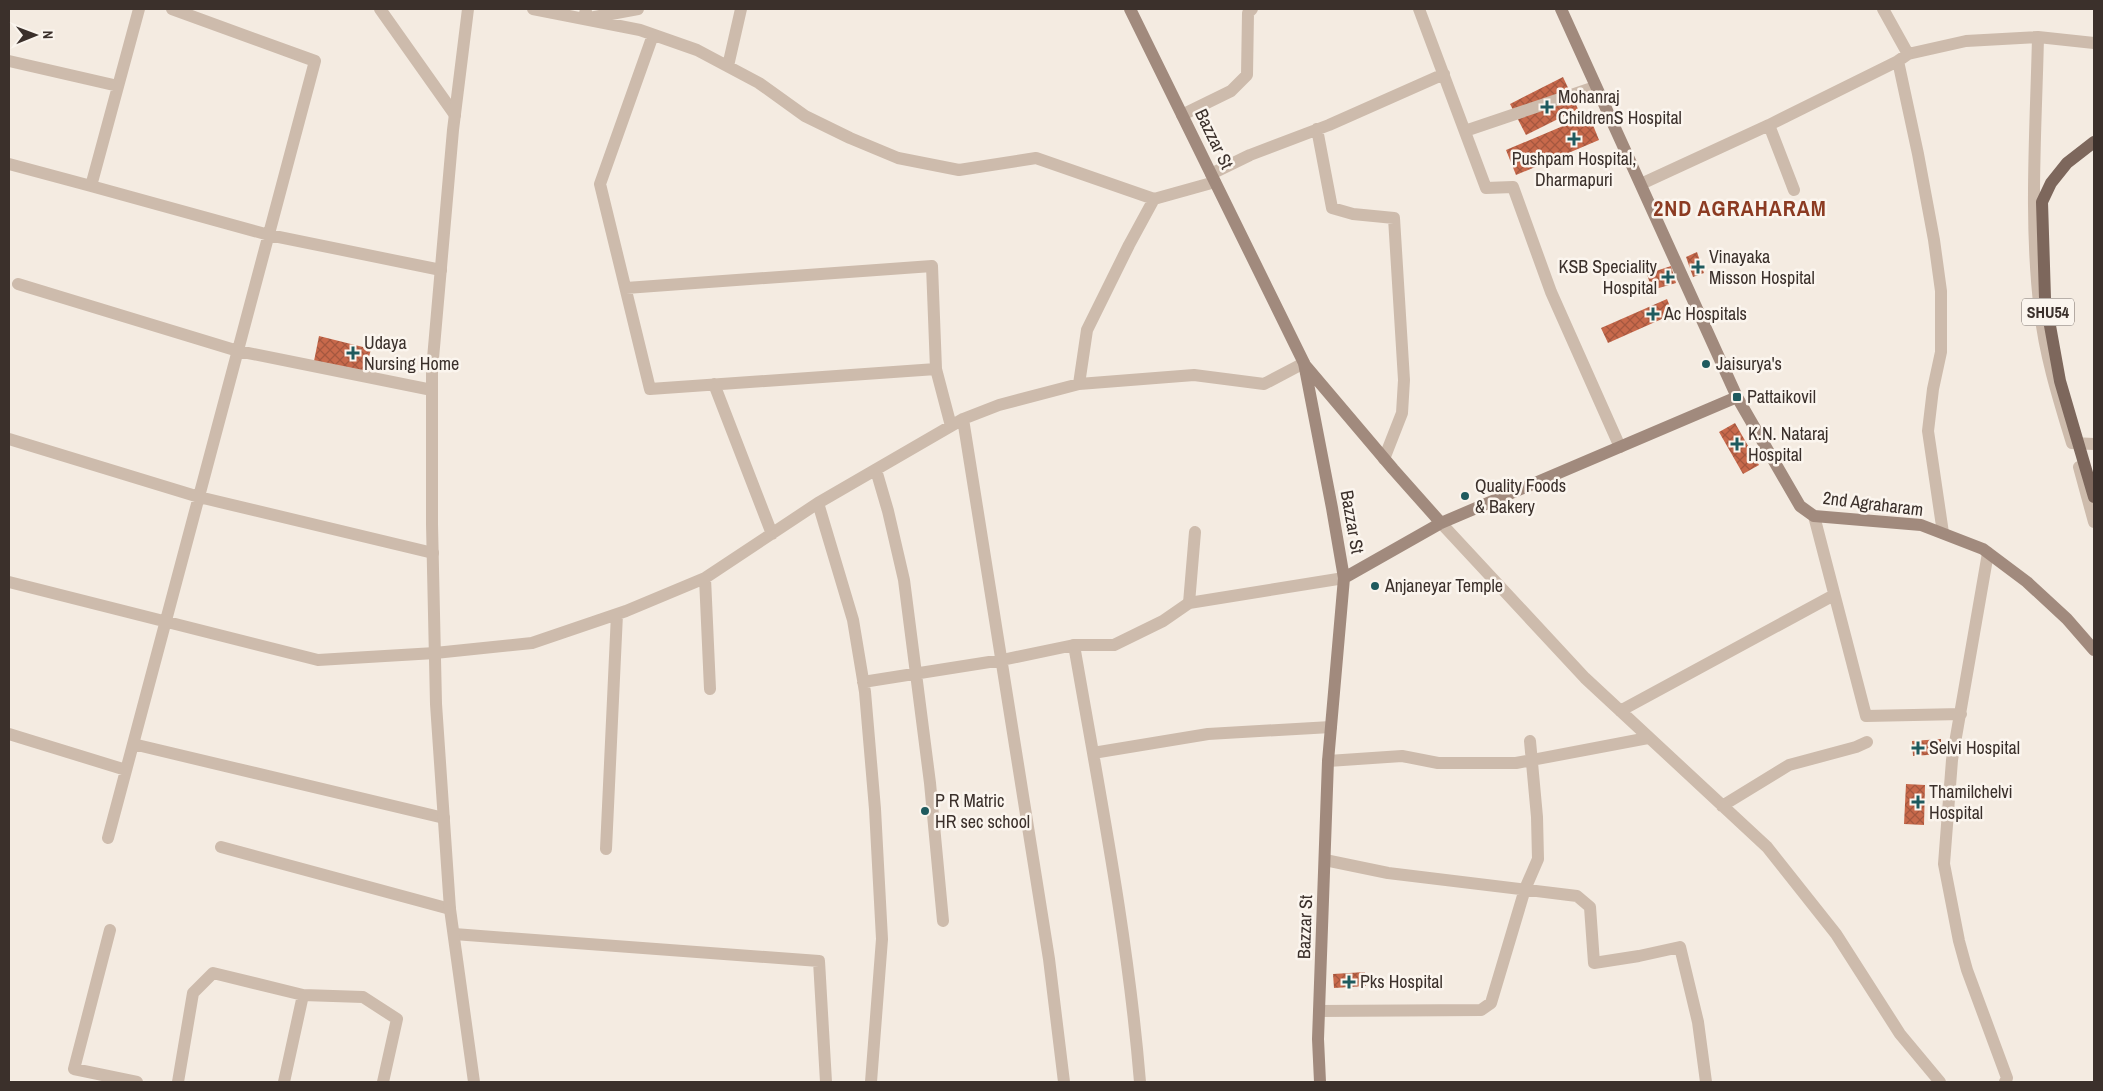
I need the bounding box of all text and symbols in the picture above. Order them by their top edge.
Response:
north arrow [10,10,60,60]
text: N [39,30,57,39]
place label: Mohanraj ChildrenS Hospital [1558,84,1682,130]
marker: Mohanraj ChildrenS Hospital [1540,100,1554,114]
street label: Bazzar St [1189,105,1240,173]
marker: Pushpam Hospital, Dharmapuri [1567,132,1581,146]
place label: Pushpam Hospital, Dharmapuri [1512,146,1636,192]
district label: 2ND AGRAHARAM [1653,193,1827,223]
place label: Vinayaka Misson Hospital [1709,244,1815,290]
place label: KSB Speciality Hospital [1559,254,1658,300]
marker: Vinayaka Misson Hospital [1691,260,1705,274]
marker: KSB Speciality Hospital [1661,270,1675,284]
road number: SHU54 [2022,298,2074,326]
place label: Ac Hospitals [1663,301,1747,326]
marker: Ac Hospitals [1646,307,1660,321]
place label: Udaya Nursing Home [364,330,459,376]
marker: Udaya Nursing Home [346,346,360,360]
place label: Jaisurya's [1716,351,1782,376]
marker: Jaisurya's [1700,358,1712,370]
place label: Pattaikovil [1747,384,1816,409]
marker: Pattaikovil [1731,391,1743,403]
place label: K.N. Nataraj Hospital [1748,421,1828,467]
marker: K.N. Nataraj Hospital [1730,437,1744,451]
place label: Quality Foods & Bakery [1475,473,1566,519]
street label: 2nd Agraharam [1821,485,1925,522]
street label: Bazzar St [1335,488,1370,556]
marker: Quality Foods & Bakery [1459,490,1471,502]
place label: Anjaneyar Temple [1384,573,1503,598]
marker: Anjaneyar Temple [1369,580,1381,592]
place label: Selvi Hospital [1929,735,2020,760]
marker: Selvi Hospital [1911,741,1925,755]
place label: Thamilchelvi Hospital [1929,779,2013,825]
place label: P R Matric HR sec school [935,788,1030,834]
marker: Thamilchelvi Hospital [1911,795,1925,809]
marker: P R Matric HR sec school [919,805,931,817]
street label: Bazzar St [1291,895,1318,959]
place label: Pks Hospital [1360,969,1443,994]
marker: Pks Hospital [1342,975,1356,989]

